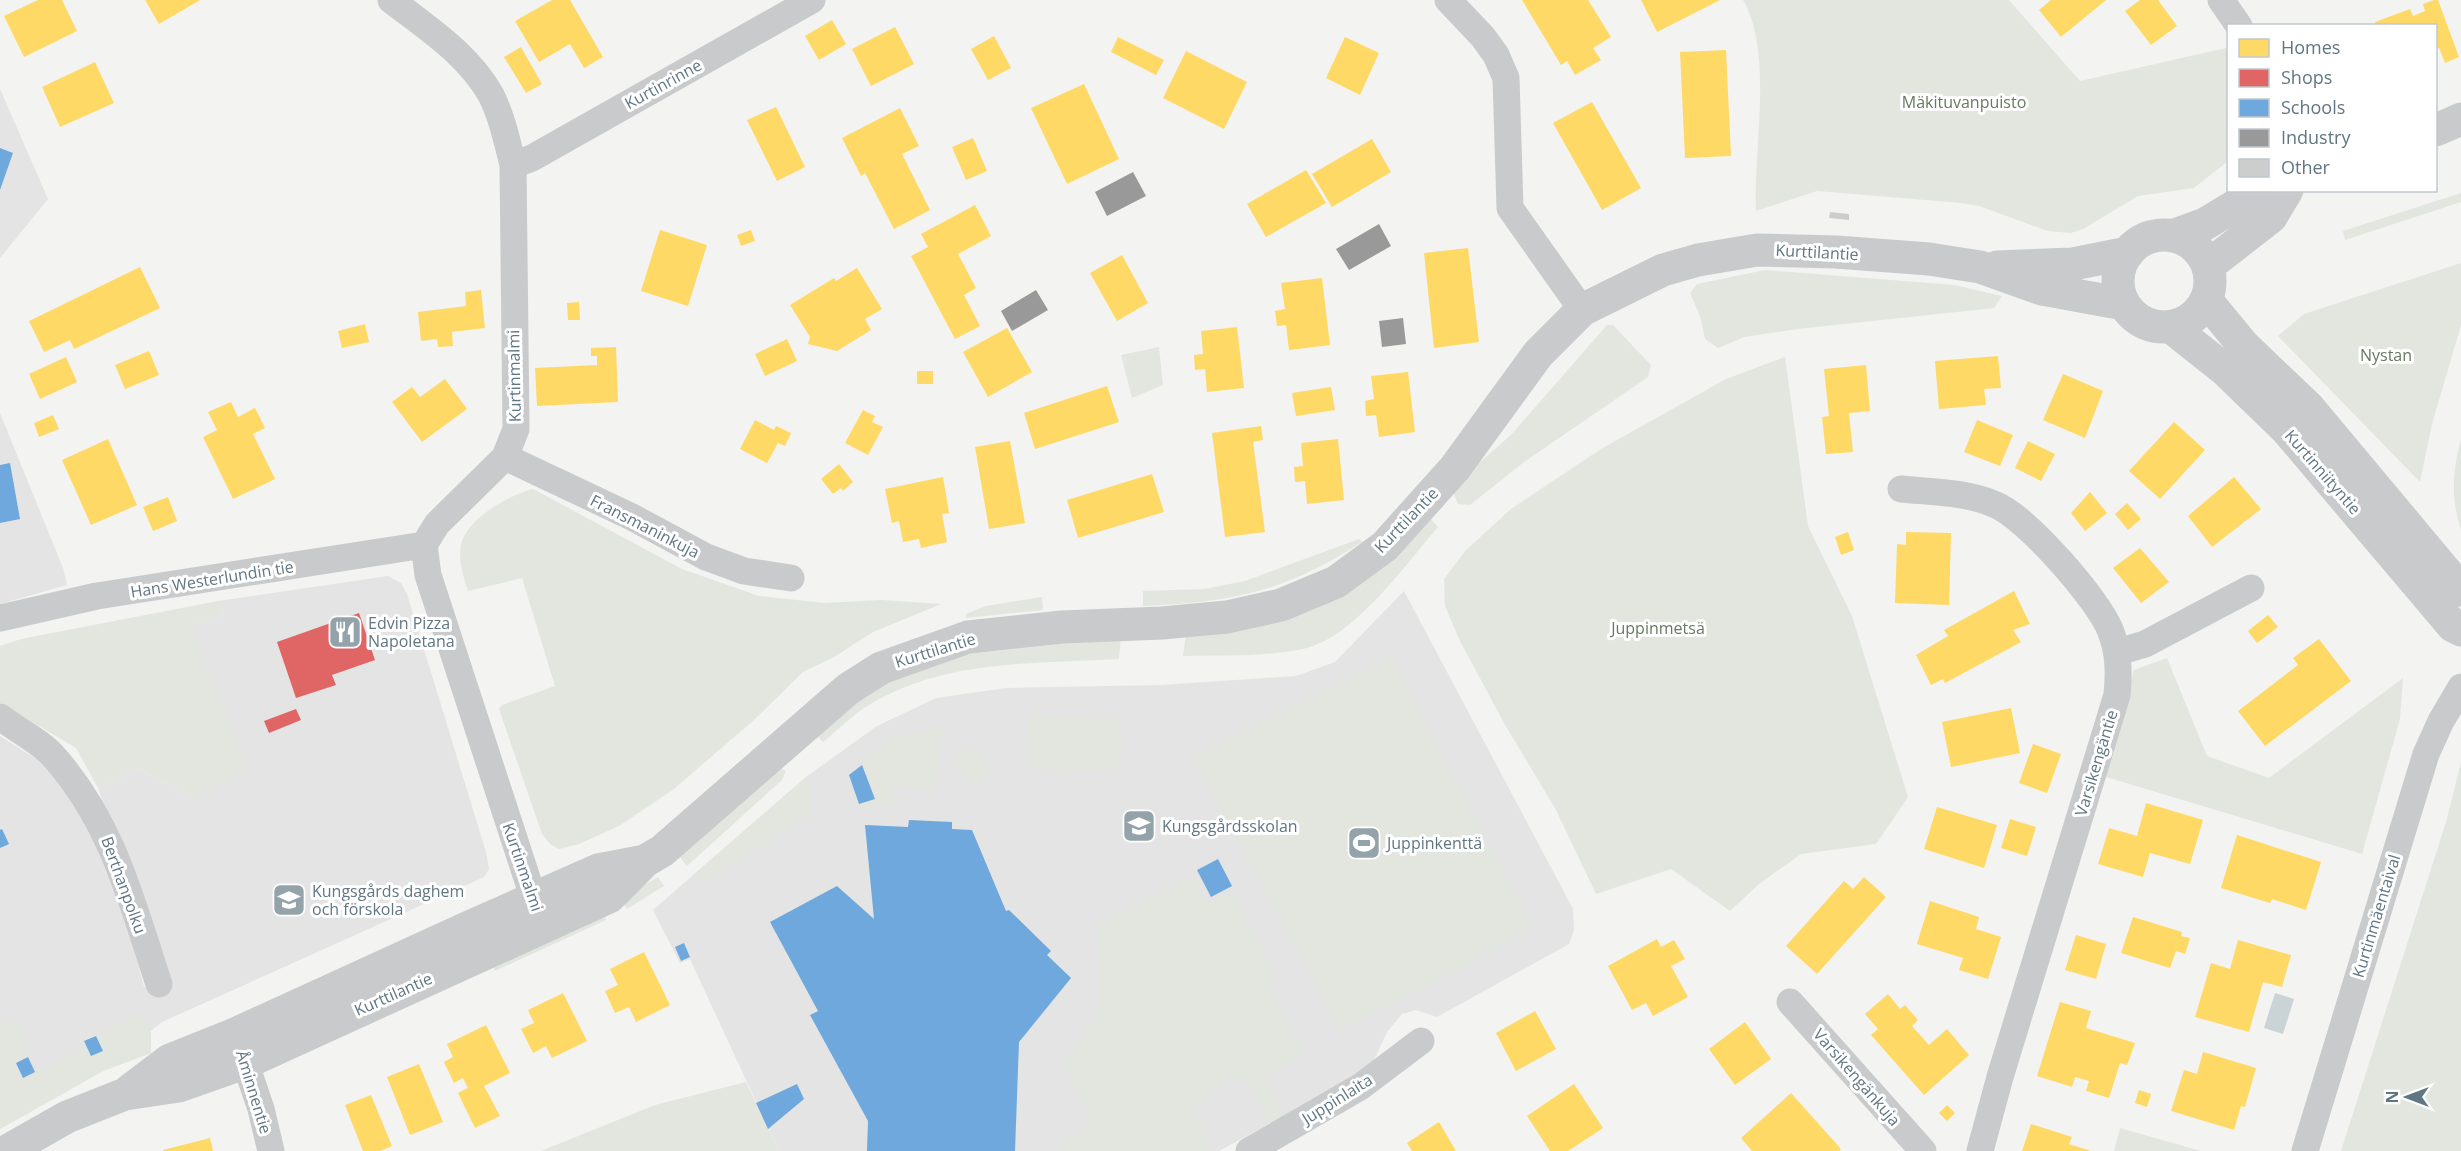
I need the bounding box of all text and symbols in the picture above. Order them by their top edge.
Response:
legend [2227,24,2437,192]
text: Homes [2281,35,2340,59]
street label: Kurtinrinne [621,54,705,114]
text: Shops [2281,65,2332,89]
park label: Mäkituvanpuisto [1902,91,2026,113]
text: Schools [2281,95,2345,119]
text: Industry [2281,125,2351,149]
text: Other [2281,155,2331,179]
street label: Kurttilantie [1775,239,1859,265]
street label: Kurtinmalmi [502,330,526,422]
park label: Nystan [2360,344,2412,366]
street label: Kurtinniityntie [2280,425,2366,519]
street label: Kurttilantie [1369,482,1443,558]
street label: Fransmaninkuja [587,489,703,563]
street label: Hans Westerlundin tie [129,555,295,603]
place label: Edvin Pizza Napoletana [368,612,455,652]
restaurant icon: Edvin Pizza Napoletana [327,614,363,650]
park label: Juppinmetsä [1609,617,1705,639]
street label: Kurttilantie [892,627,978,673]
street label: Varsikengäntie [2069,707,2123,819]
school or university icon: Kungsgårdsskolan [1121,808,1157,844]
place label: Kungsgårdsskolan [1162,815,1298,837]
street label: Kurtinmalmi [498,820,548,914]
sports icon: Juppinkenttä [1346,825,1382,861]
place label: Juppinkenttä [1385,832,1482,854]
street label: Berthanpolku [96,833,152,937]
street label: Kurtinmäentaival [2347,852,2405,980]
place label: Kungsgårds daghem och förskola [312,880,464,920]
school or university icon: Kungsgårds daghem och förskola [271,882,307,918]
street label: Kurttilantie [351,967,435,1021]
street label: Varsikengänkuja [1809,1024,1905,1130]
street label: Åminnentie [231,1048,277,1136]
north arrow [2377,1067,2437,1127]
street label: Juppinlaita [1296,1069,1376,1130]
text: N [2381,1090,2403,1104]

